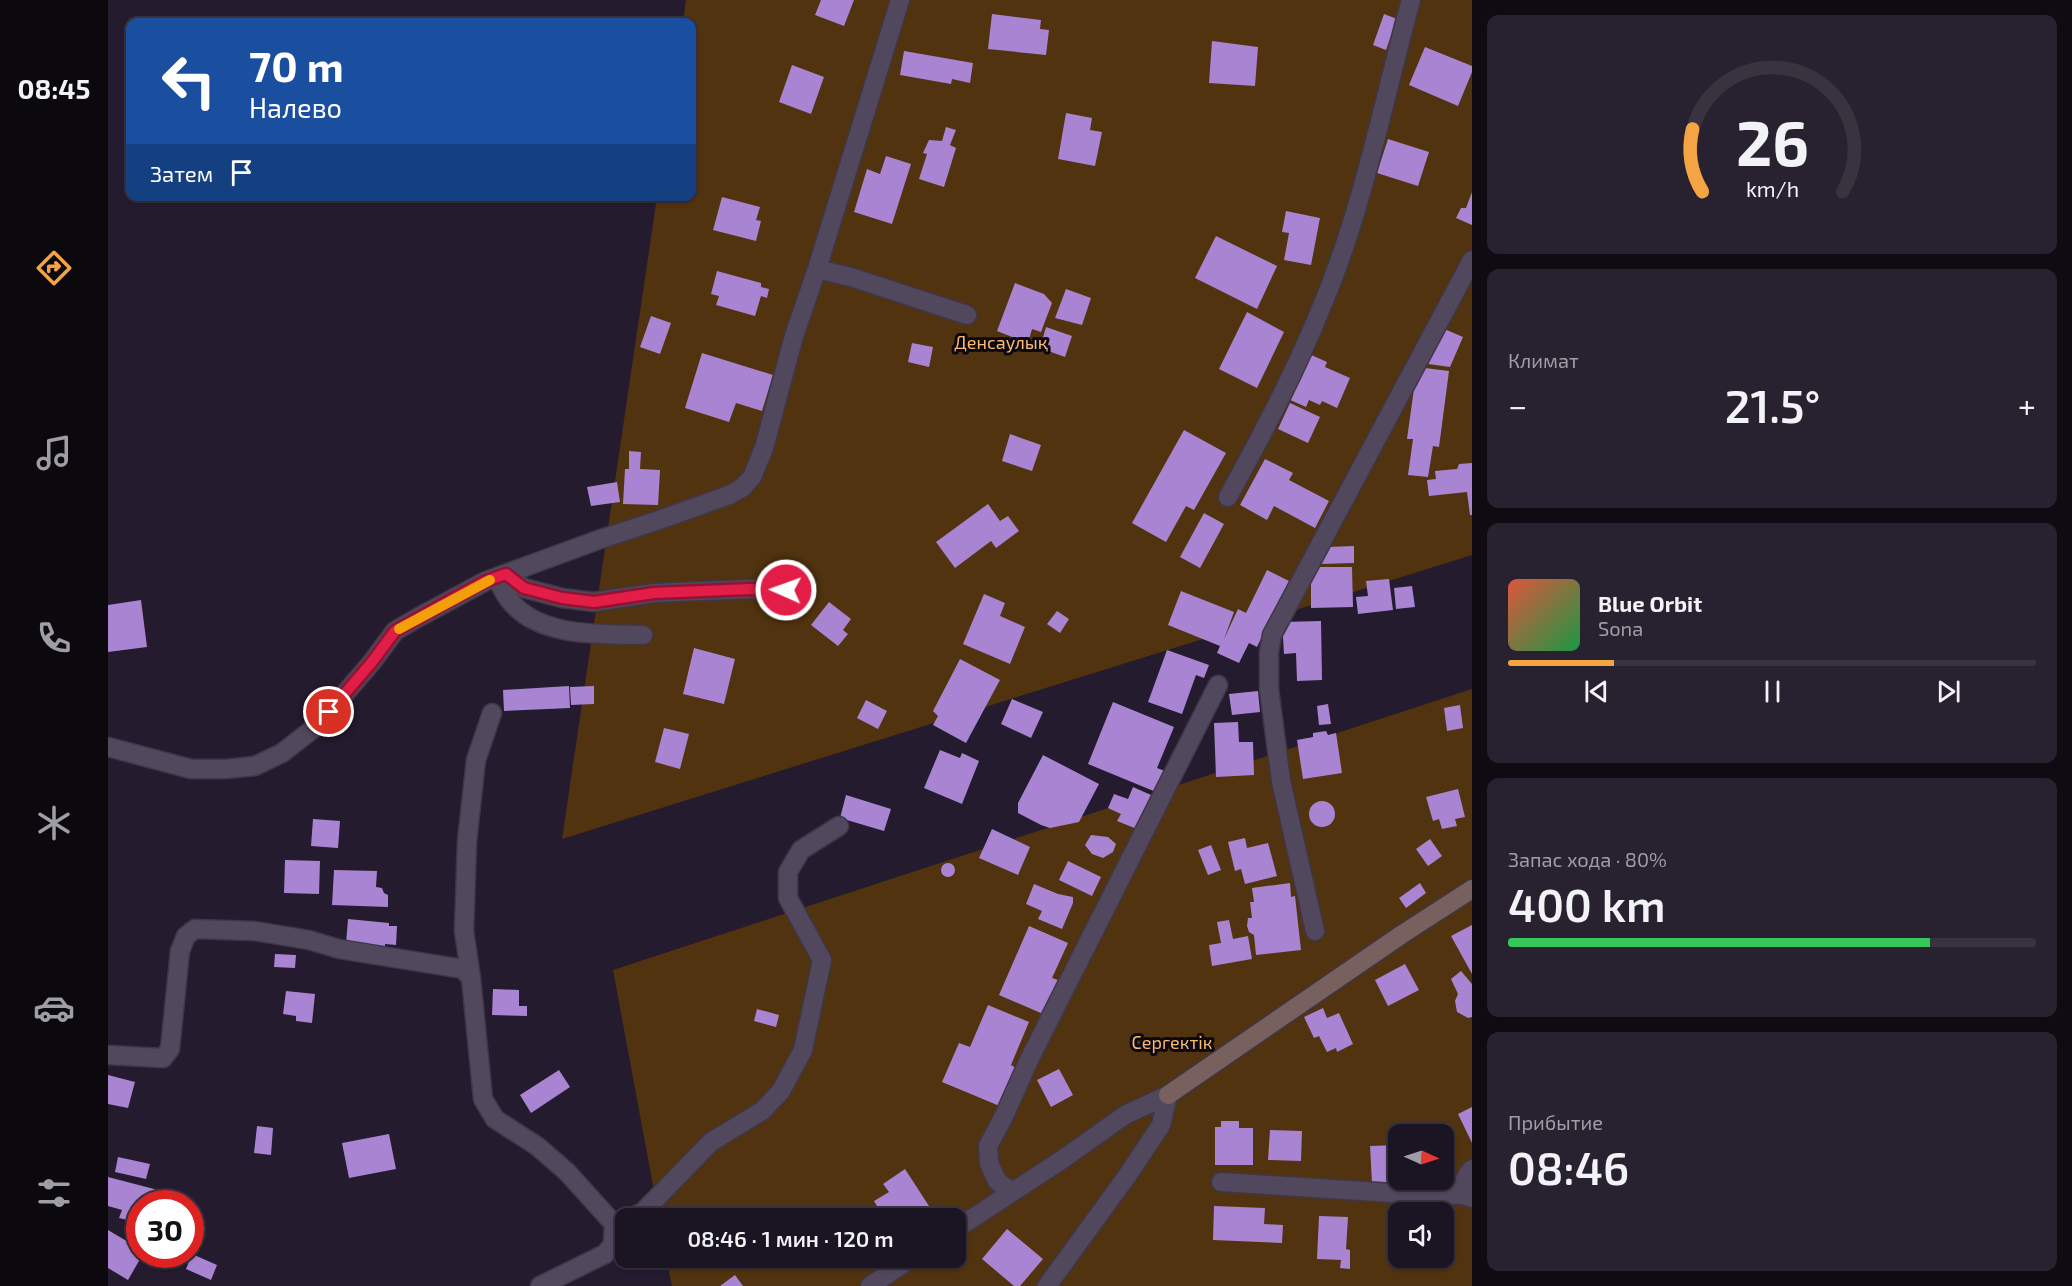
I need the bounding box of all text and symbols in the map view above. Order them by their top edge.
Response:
text: 70 m [249,40,344,90]
icon: left [150,42,228,120]
text: 08:45 [18,72,90,104]
text: Налево [249,91,342,123]
text: 26 [1735,104,1809,179]
icon: arrive [225,156,258,189]
text: Затем [150,160,213,186]
text: km/h [1745,176,1799,201]
icon: directions [33,247,75,289]
park label: Денсаулық [954,331,1048,353]
text: Климат [1508,348,1579,372]
text: 21.5° [1725,378,1820,432]
text: − [1508,385,1527,425]
text: + [2018,385,2036,425]
icon: music [33,432,75,474]
position arrow [754,558,818,622]
text: Blue Orbit [1598,590,1702,616]
text: Sona [1598,616,1643,640]
icon: phone [33,617,75,659]
icon: previous [1580,675,1613,708]
icon: pause [1756,675,1789,708]
icon: next [1932,675,1965,708]
pin [303,686,354,737]
icon: arrive [312,695,345,728]
icon: climate [33,802,75,844]
text: Запас хода · 80% [1508,847,1667,871]
text: 400 km [1508,877,1666,931]
icon: car [33,987,75,1029]
park label: Сергектік [1132,1031,1213,1053]
text: Прибытие [1508,1110,1603,1134]
north arrow [1388,1124,1454,1190]
map controls [1388,1124,1454,1268]
text: 08:46 [1508,1140,1629,1194]
icon: filters [33,1172,75,1214]
speed limit sign: 30 [126,1190,204,1268]
button: sound [1388,1202,1454,1268]
text: 08:46 · 1 мин · 120 m [687,1225,894,1251]

